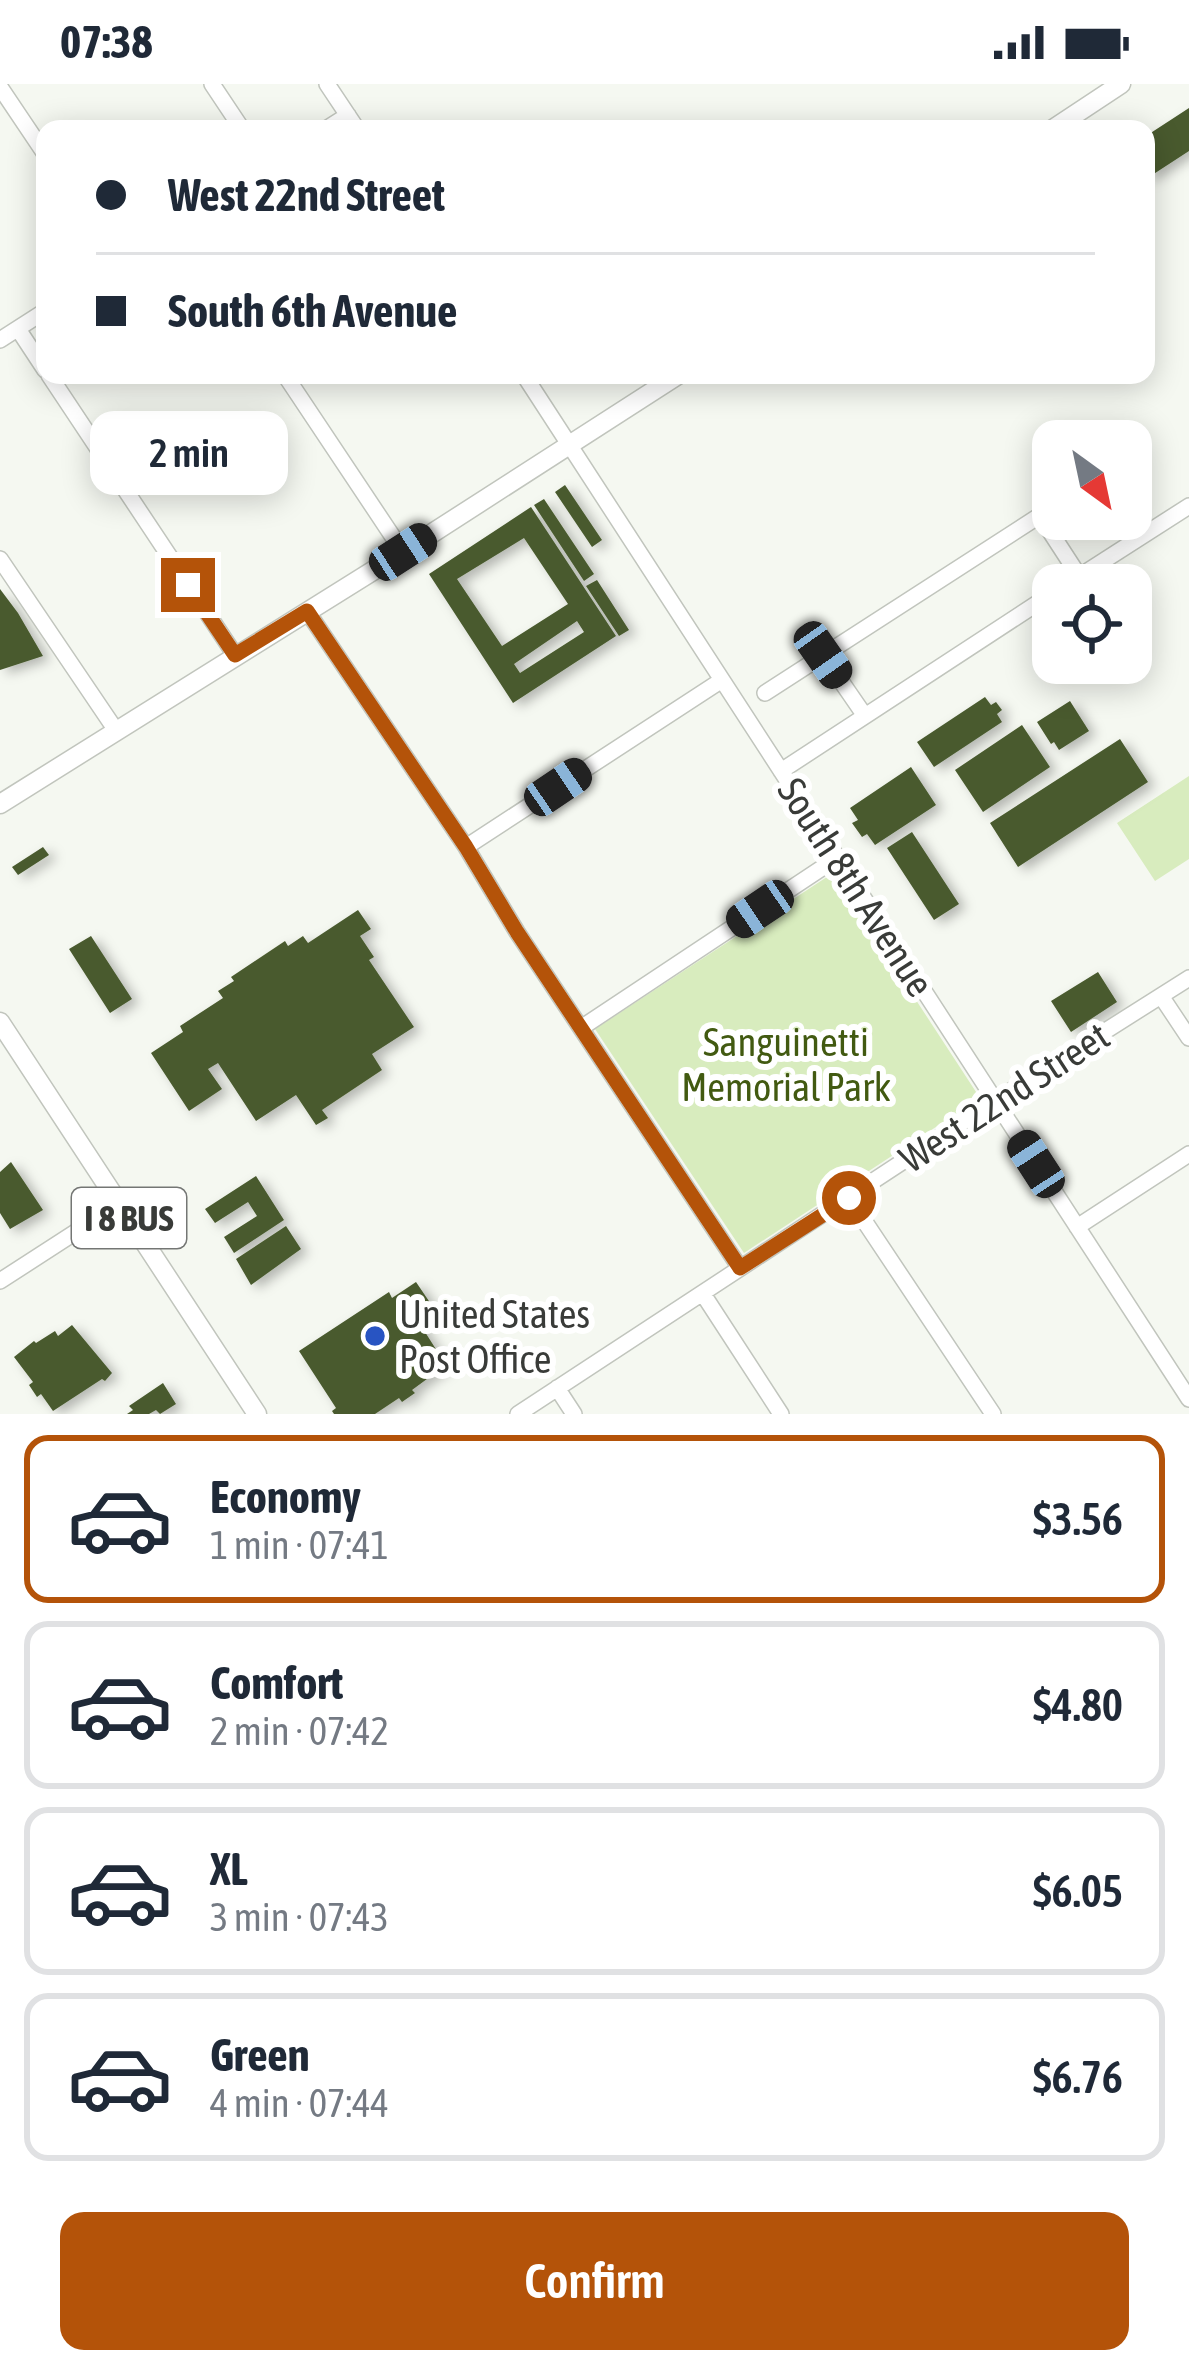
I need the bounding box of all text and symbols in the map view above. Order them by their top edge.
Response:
text: 07:38 [60,16,153,68]
text: West 22nd Street [168,169,445,221]
text: South 6th Avenue [168,285,457,337]
callout: 2 min [89,411,287,495]
north arrow [1032,420,1152,540]
map controls [1032,420,1152,684]
text: 2 min [149,431,229,475]
car [363,517,443,587]
route end [161,558,215,612]
button: locate [1032,564,1152,684]
car [788,615,858,695]
car [518,752,598,822]
street label: South 8th Avenue [769,770,943,1004]
car [720,874,800,944]
street label: West 22nd Street [891,1013,1117,1181]
park label: Sanguinetti Memorial Park [681,1020,891,1109]
car [1001,1124,1071,1204]
route start [822,1171,876,1225]
road number: I 8 BUS [72,1188,186,1248]
place label: United States Post Office [399,1292,590,1381]
marker: United States Post Office [362,1323,388,1349]
icon: car [66,1465,174,1573]
text: Economy [210,1471,361,1523]
text: $3.56 [1033,1493,1123,1545]
text: 1 min · 07:41 [210,1523,389,1567]
icon: car [66,1651,174,1759]
text: Comfort [210,1657,343,1709]
text: $4.80 [1033,1679,1123,1731]
text: 2 min · 07:42 [210,1709,389,1753]
icon: car [66,1837,174,1945]
text: XL [210,1843,248,1895]
text: $6.05 [1033,1865,1123,1917]
text: 3 min · 07:43 [210,1895,389,1939]
icon: car [66,2023,174,2131]
text: Green [210,2029,310,2081]
text: $6.76 [1033,2051,1123,2103]
text: 4 min · 07:44 [210,2081,389,2125]
button: Confirm [60,2212,1129,2350]

